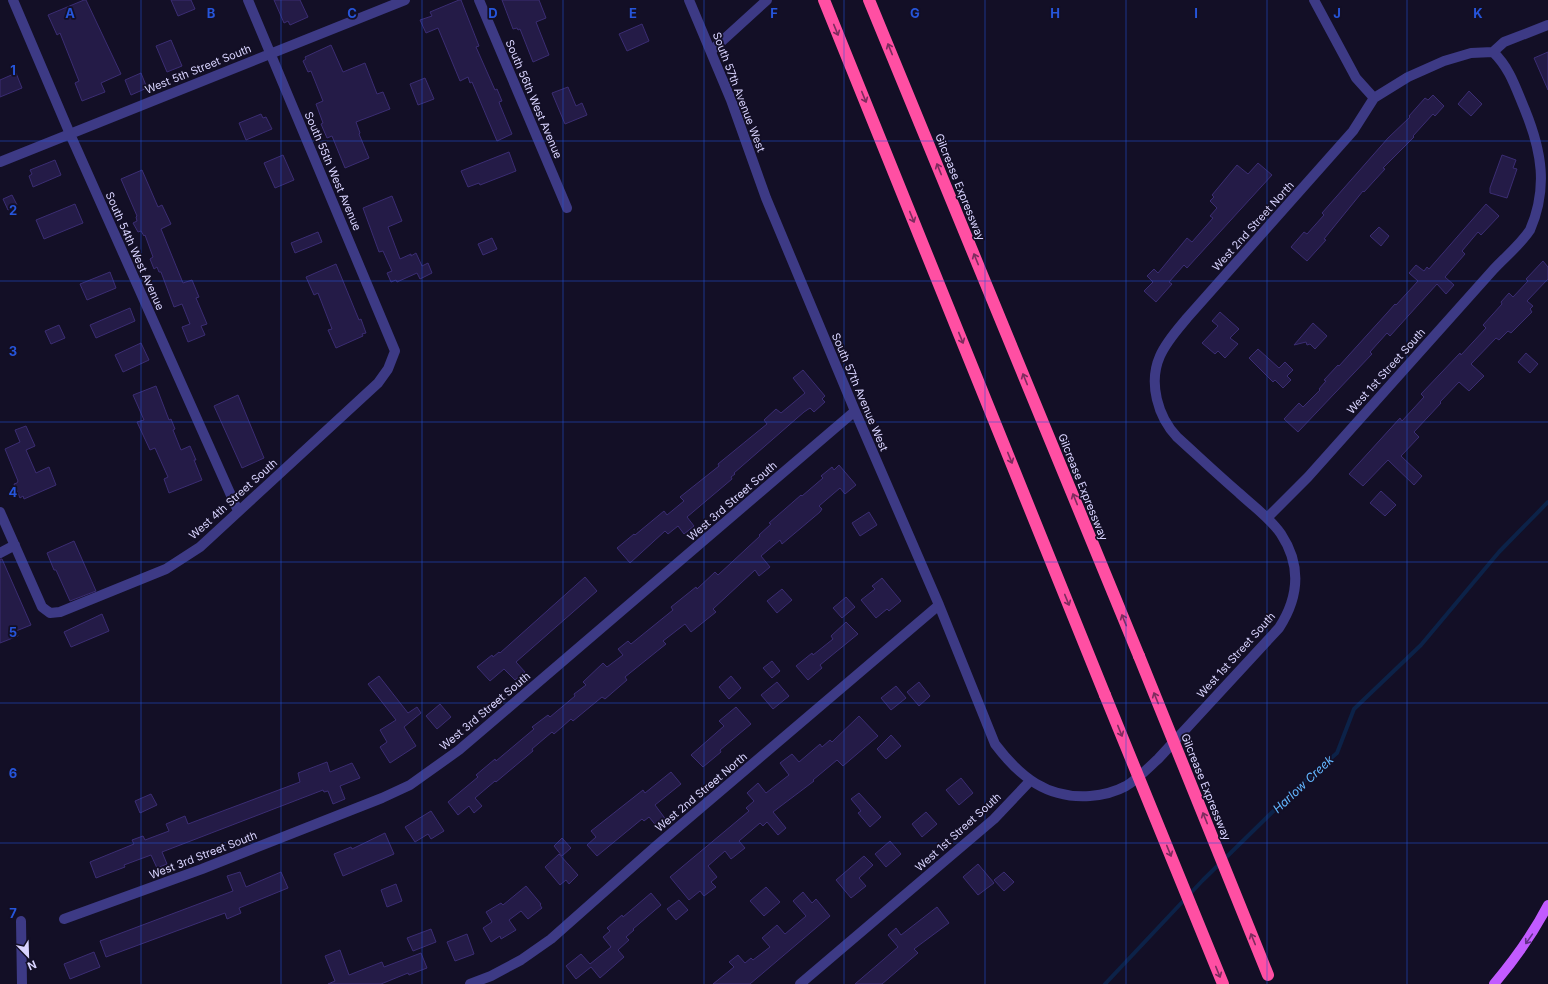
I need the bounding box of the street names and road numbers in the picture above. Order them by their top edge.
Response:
street label: South 57th Avenue West [710,30,768,154]
street label: South 56th West Avenue [503,37,565,161]
street label: West 5th Street South [143,41,253,97]
street label: South 55th West Avenue [302,109,364,233]
street label: Gilcrease Expressway [932,131,988,243]
street label: West 2nd Street North [1209,178,1297,274]
street label: South 54th West Avenue [103,190,167,312]
street label: West 1st Street South [1344,325,1428,417]
street label: South 57th Avenue West [829,331,891,454]
street label: Gilcrease Expressway [1055,431,1111,543]
street label: West 4th Street South [186,456,280,542]
street label: West 3rd Street South [684,458,780,544]
street label: West 1st Street South [1194,609,1278,701]
street label: West 3rd Street South [437,669,533,753]
street label: Gilcrease Expressway [1178,731,1234,843]
street label: West 2nd Street North [652,749,750,835]
street label: West 1st Street South [912,790,1004,874]
street label: West 3rd Street South [147,828,259,882]

